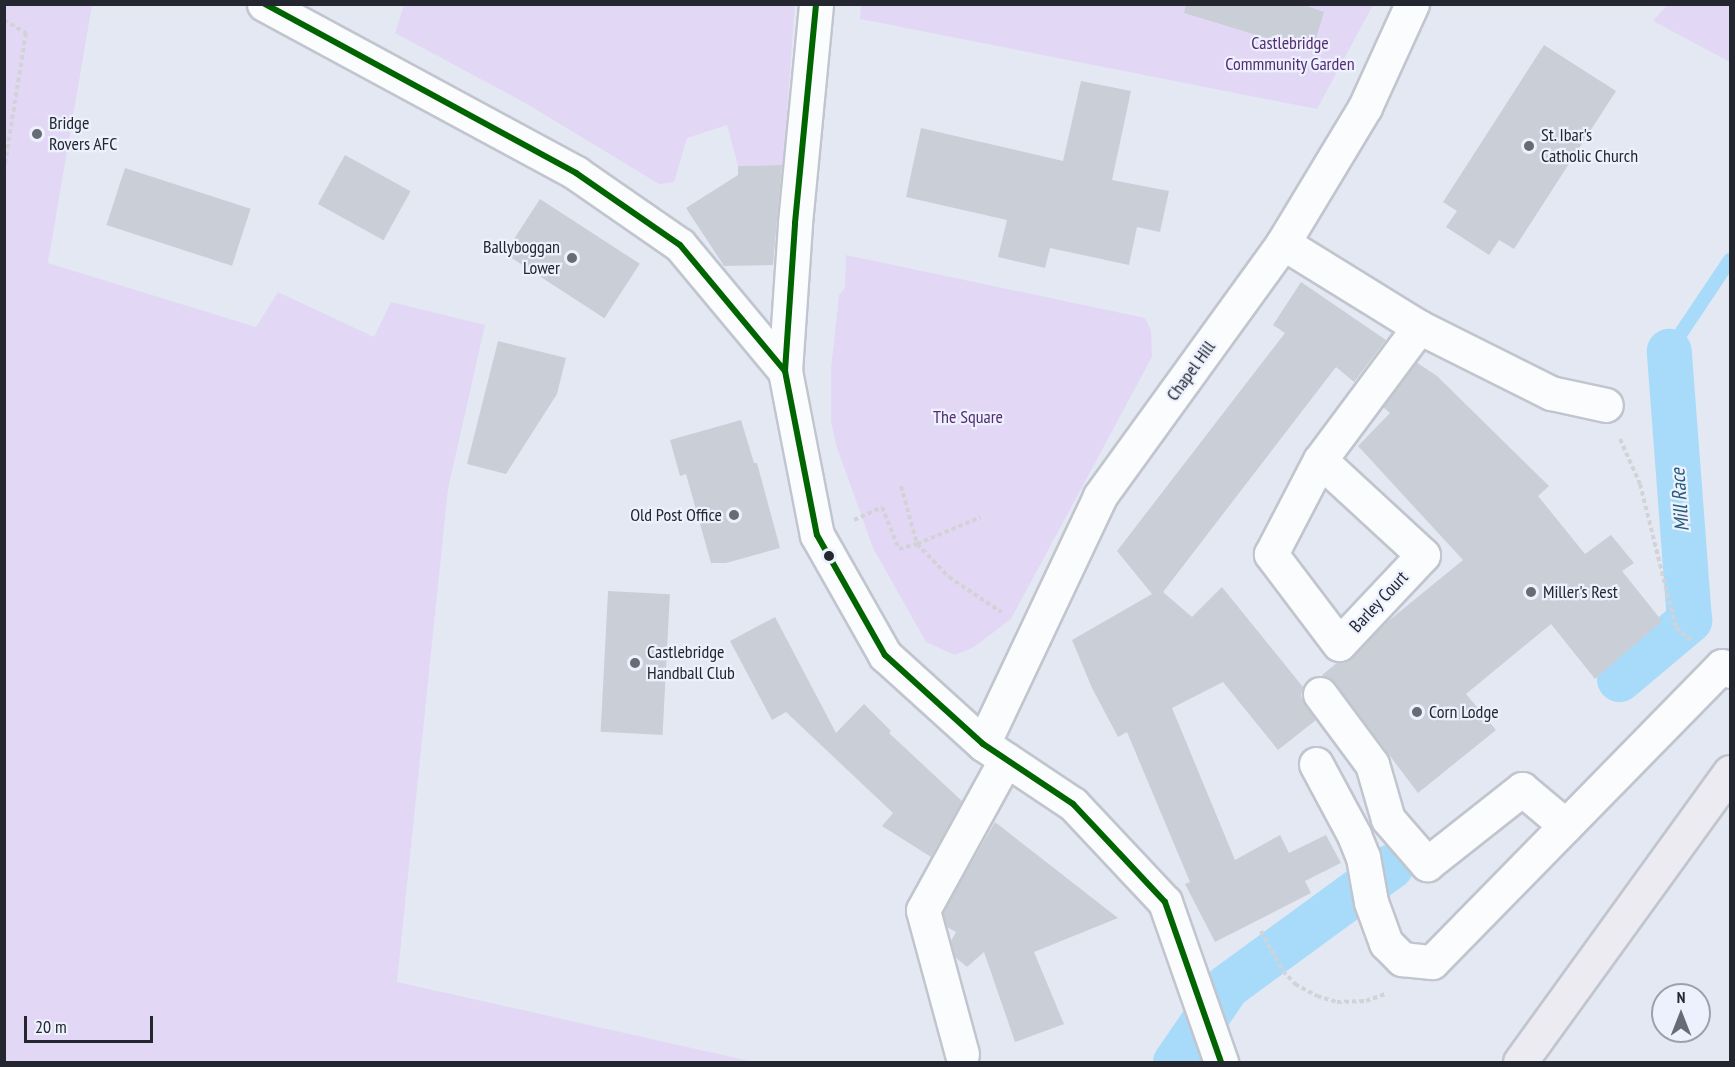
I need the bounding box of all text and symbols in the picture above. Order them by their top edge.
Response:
park label: Castlebridge Commmunity Garden [1225,33,1355,76]
place label: Bridge Rovers AFC [49,113,118,156]
place label: St. Ibar's Catholic Church [1541,125,1638,168]
marker: Bridge Rovers AFC [30,127,44,141]
marker: St. Ibar's Catholic Church [1522,139,1536,153]
place label: Ballyboggan Lower [483,237,560,280]
marker: Ballyboggan Lower [565,251,579,265]
street label: Chapel Hill [1162,337,1220,405]
park label: The Square [933,406,1003,428]
water label: Mill Race [1666,468,1694,532]
place label: Old Post Office [630,504,722,526]
marker: Old Post Office [727,508,741,522]
unlabelled marker [823,550,835,562]
street label: Barley Court [1345,567,1413,637]
place label: Miller's Rest [1543,581,1618,603]
marker: Miller's Rest [1524,585,1538,599]
place label: Castlebridge Handball Club [647,642,735,684]
marker: Castlebridge Handball Club [628,656,642,670]
place label: Corn Lodge [1429,701,1499,723]
marker: Corn Lodge [1410,705,1424,719]
north arrow [1651,983,1711,1043]
text: N [1677,987,1685,1007]
scale bar [27,1004,156,1042]
text: 20 m [35,1015,67,1038]

